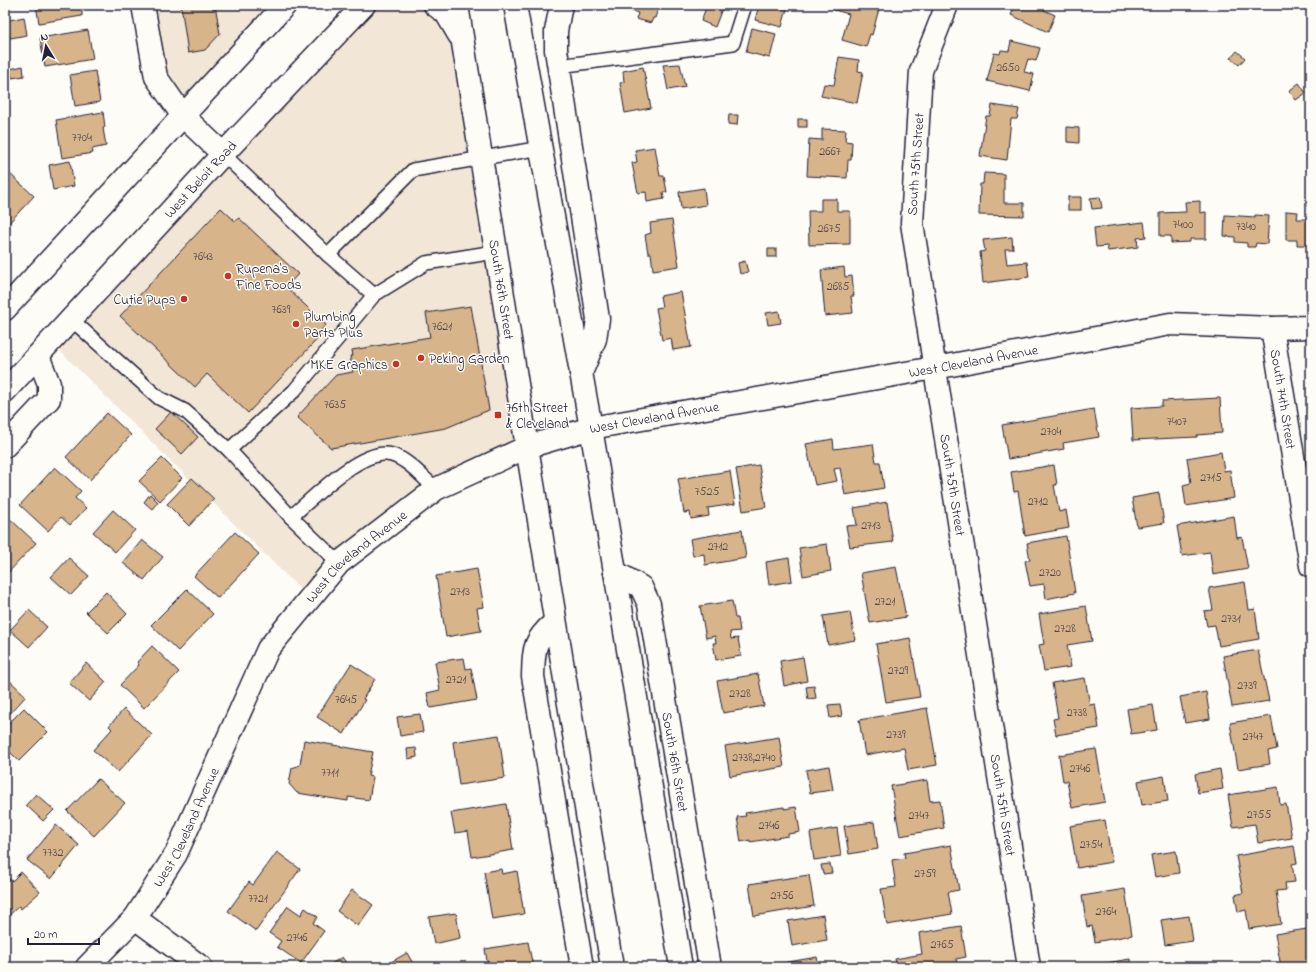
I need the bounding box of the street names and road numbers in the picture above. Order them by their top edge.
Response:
street label: South 75th Street [902,112,931,216]
street label: West Beloit Road [160,136,242,224]
street label: South 76th Street [482,238,519,342]
street label: West Cleveland Avenue [907,340,1041,384]
street label: South 74th Street [1264,348,1301,451]
street label: West Cleveland Avenue [588,397,722,440]
street label: South 75th Street [933,432,970,538]
street label: West Cleveland Avenue [301,505,413,608]
street label: South 76th Street [655,711,693,814]
street label: South 75th Street [984,752,1020,858]
street label: West Cleveland Avenue [148,764,226,892]

